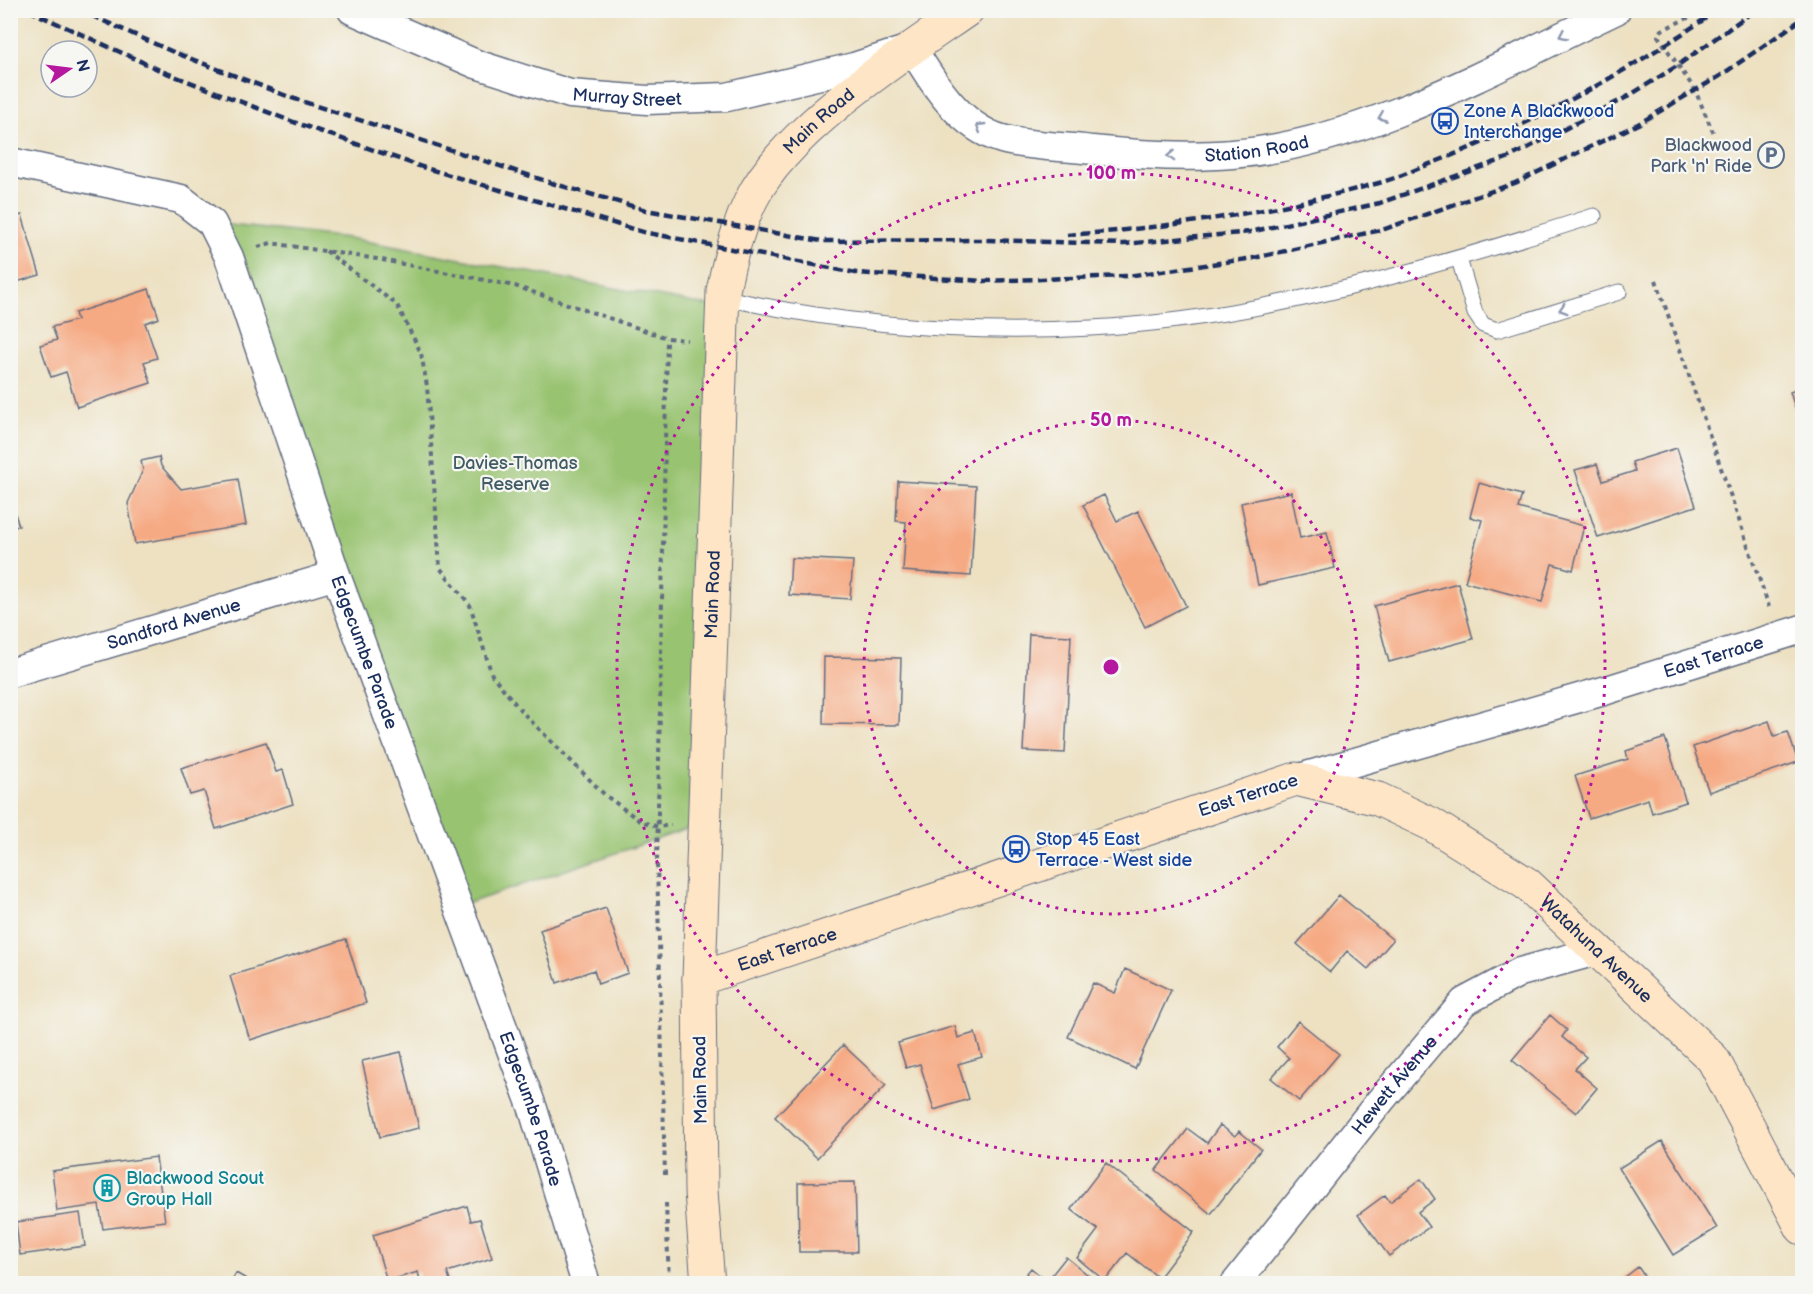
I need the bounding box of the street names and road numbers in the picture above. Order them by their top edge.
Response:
street label: Murray Street [572,84,682,111]
street label: Main Road [779,84,859,159]
street label: Station Road [1204,132,1311,167]
street label: Main Road [701,550,725,639]
street label: Edgecumbe Parade [326,573,402,732]
street label: Sandford Avenue [105,594,244,654]
street label: East Terrace [1661,632,1766,683]
street label: East Terrace [1196,769,1301,821]
street label: Watahuna Avenue [1535,892,1657,1008]
street label: East Terrace [735,923,840,976]
street label: Edgecumbe Parade [494,1029,566,1189]
street label: Hewett Avenue [1347,1031,1442,1139]
street label: Main Road [689,1036,712,1124]

